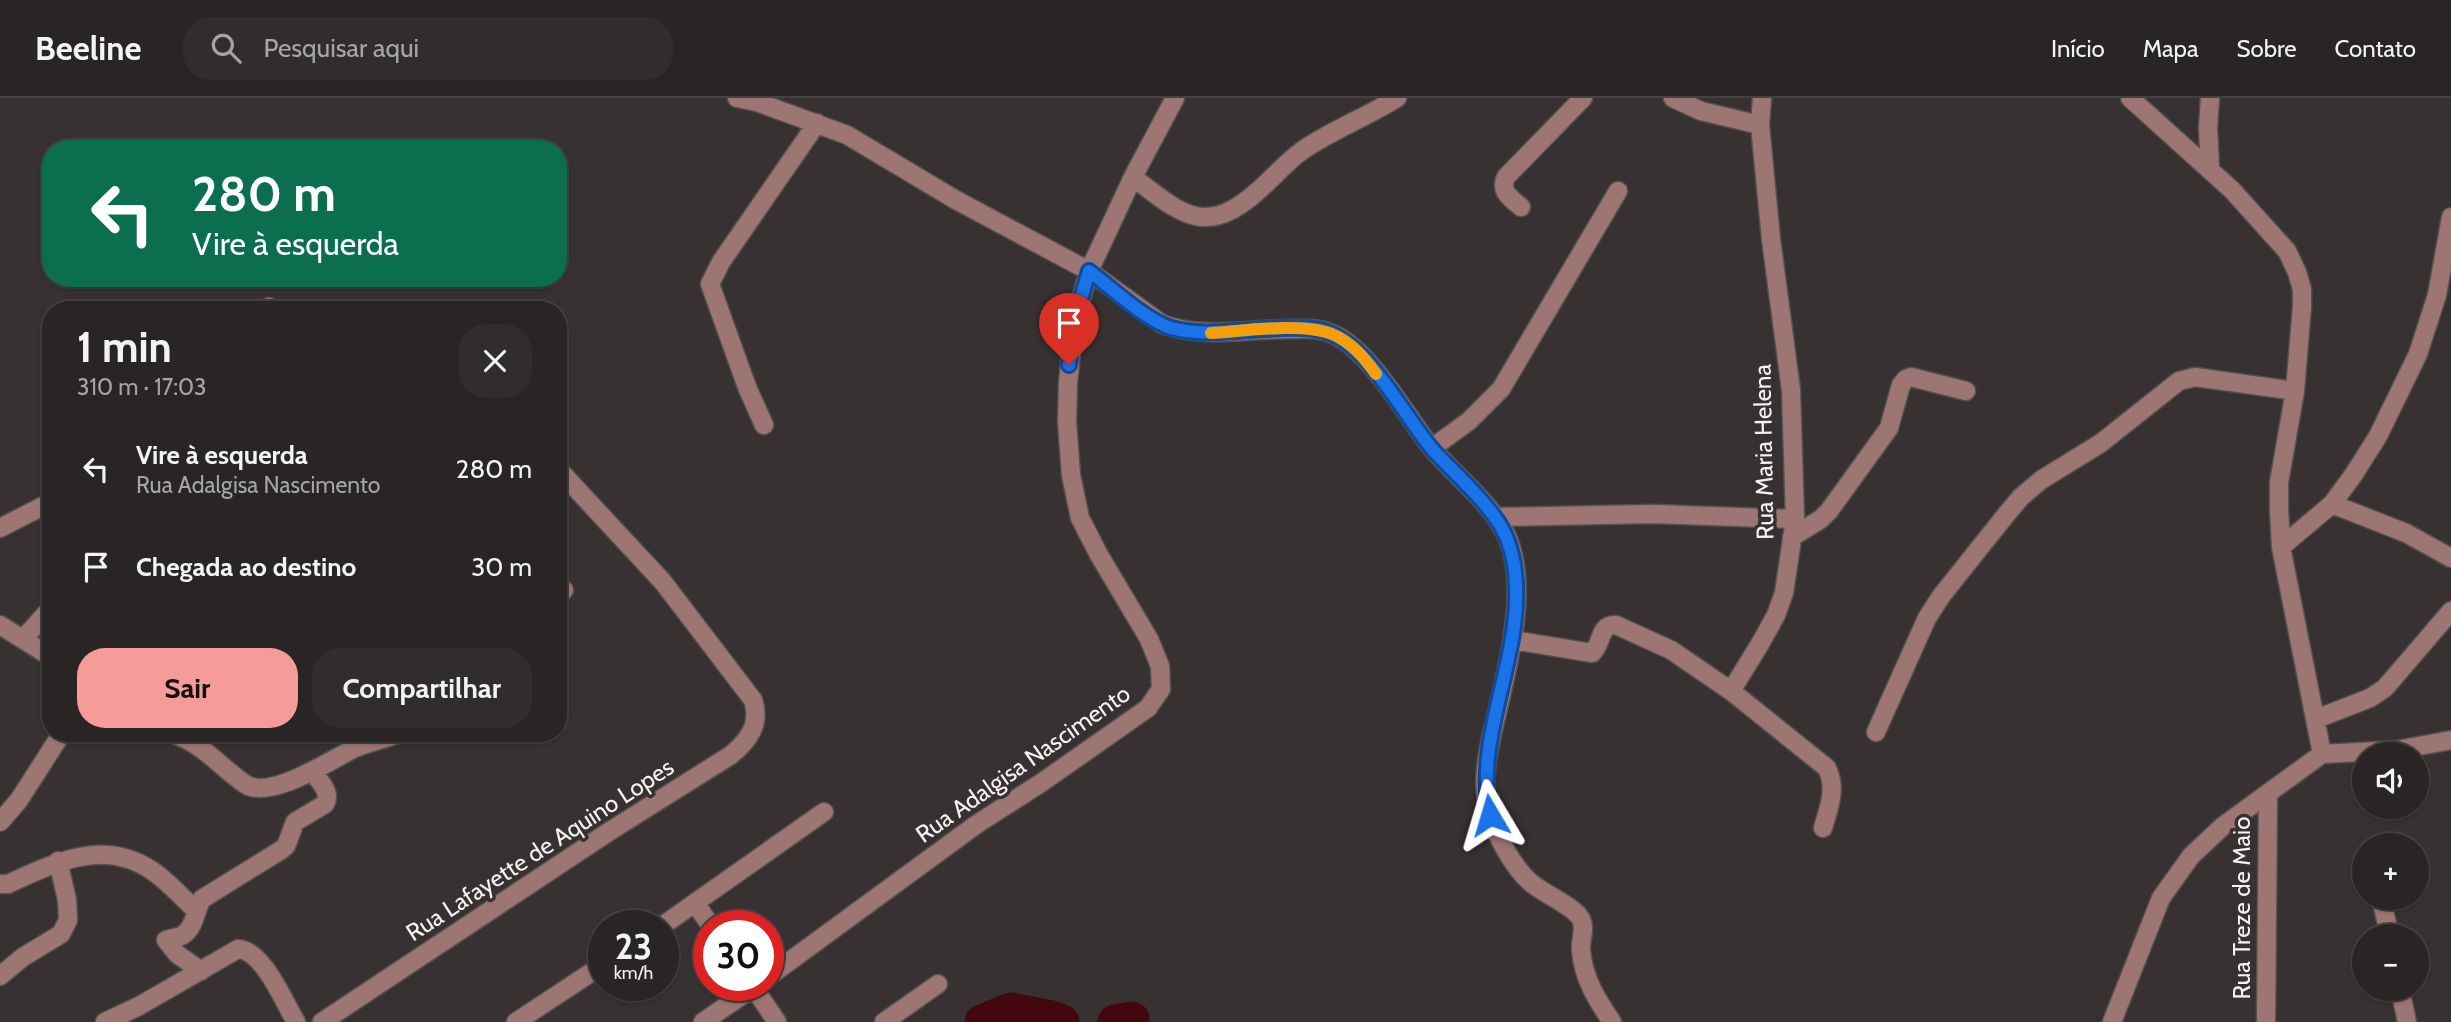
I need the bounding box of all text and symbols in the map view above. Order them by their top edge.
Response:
search box [183,17,673,80]
text: Beeline [35,28,141,68]
icon: search [207,29,245,67]
text: Pesquisar aqui [263,32,419,64]
text: Início [2051,34,2105,63]
text: Mapa [2143,34,2198,63]
text: Sobre [2236,34,2297,63]
text: Contato [2335,34,2416,63]
text: 280 m [192,164,336,223]
icon: left [77,168,168,259]
text: Vire à esquerda [192,224,399,263]
pin [1039,293,1099,365]
icon: arrive [1050,304,1088,342]
text: 1 min [77,321,172,373]
button: close [458,324,532,398]
street label: Rua Maria Helena [1747,363,1780,540]
text: 310 m · 17:03 [77,373,207,401]
text: Vire à esquerda [136,439,308,471]
icon: left [77,450,115,488]
text: 280 m [456,453,532,485]
text: Rua Adalgisa Nascimento [136,471,380,499]
icon: arrive [77,548,115,586]
text: Chegada ao destino [136,551,356,583]
text: 30 m [471,551,532,583]
button: Sair [77,648,298,728]
button: Compartilhar [312,648,532,728]
street label: Rua Adalgisa Nascimento [910,679,1135,849]
map controls [2352,742,2429,1001]
button: sound [2352,742,2429,819]
street label: Rua Lafayette de Aquino Lopes [401,752,679,947]
position arrow [1453,778,1527,852]
street label: Rua Treze de Maio [2227,817,2256,999]
button: + [2352,833,2429,910]
speed limit sign: 30 [693,910,784,1001]
button: − [2352,924,2429,1001]
text: 23 [615,925,652,968]
text: km/h [614,962,653,984]

